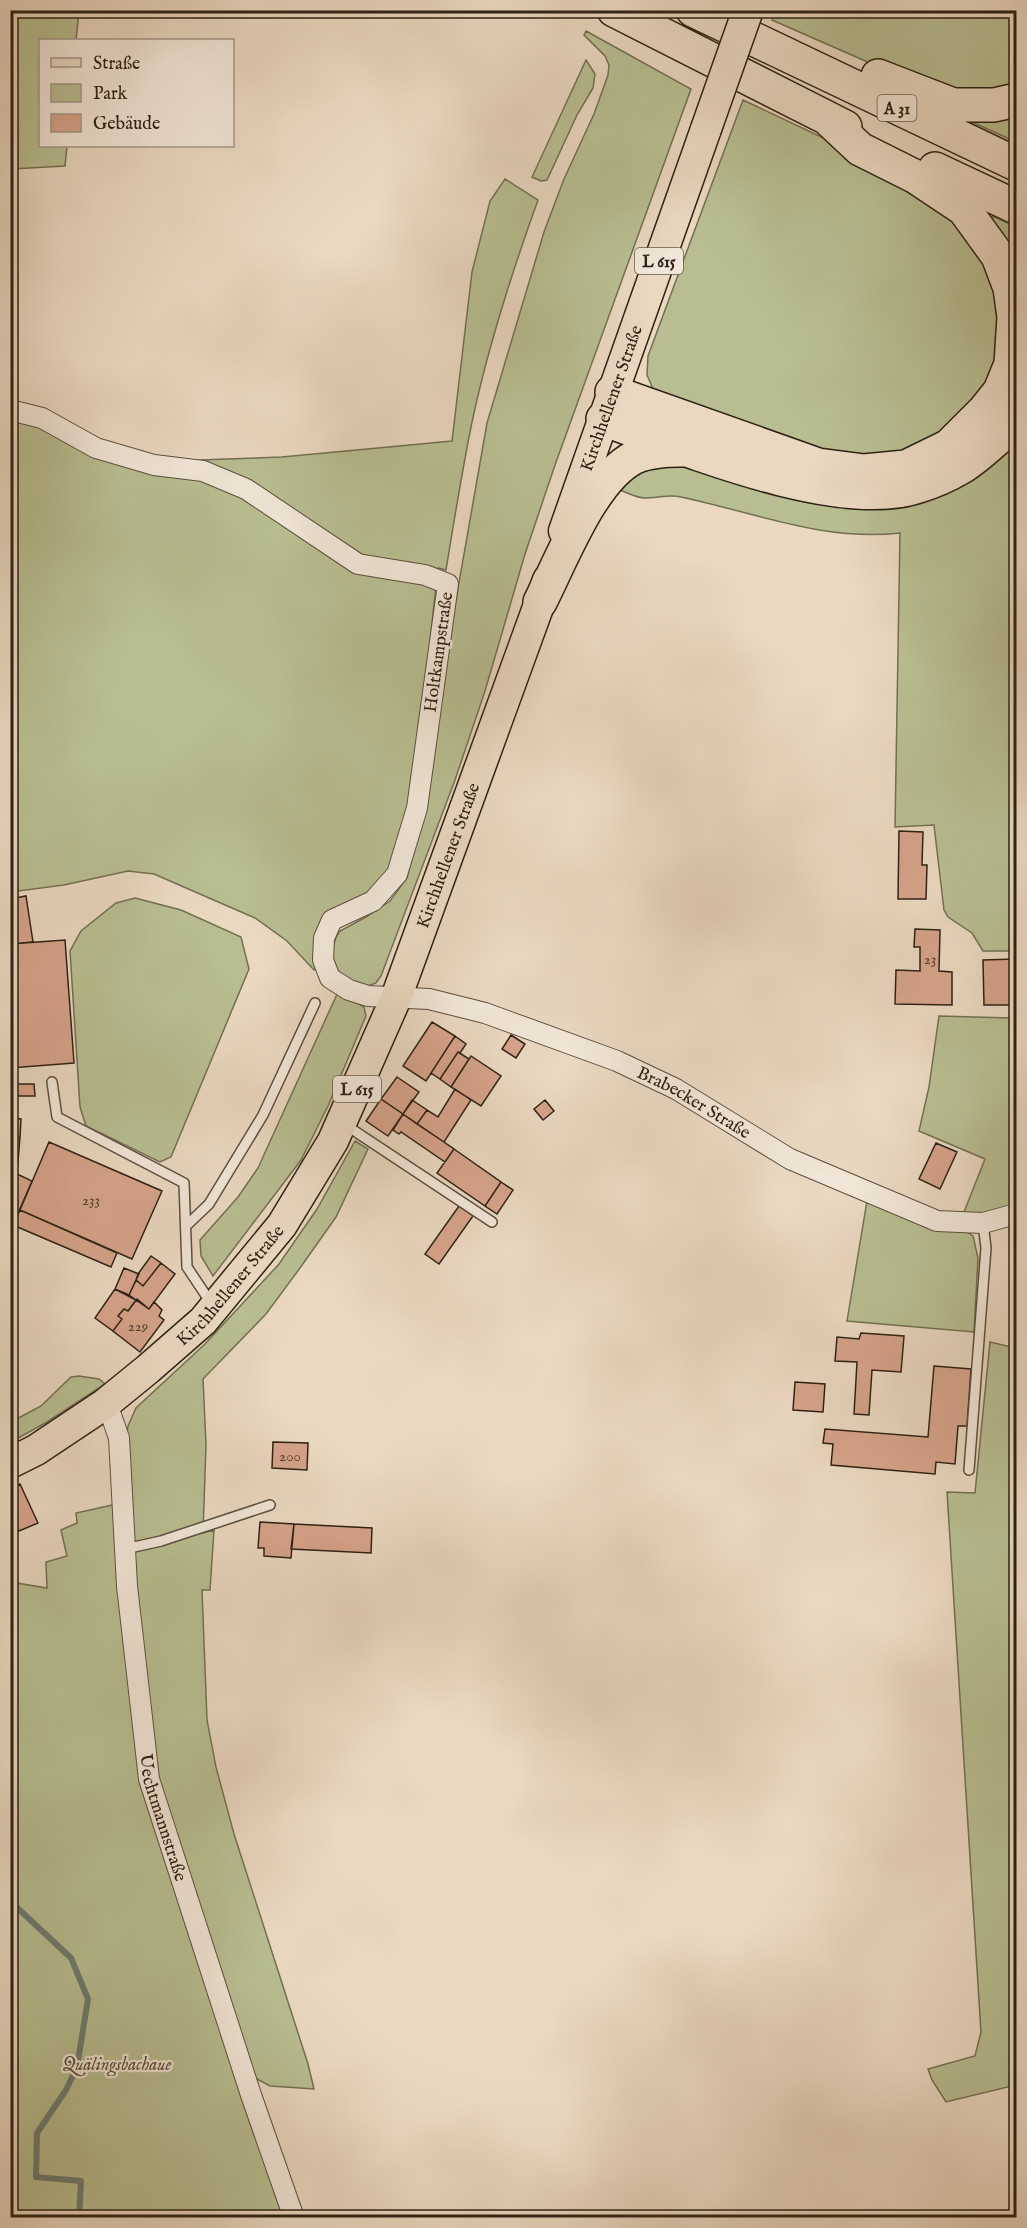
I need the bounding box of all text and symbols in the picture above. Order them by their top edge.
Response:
legend [39,39,234,147]
text: Straße [93,53,140,76]
text: Park [93,83,128,106]
road number: A 31 [878,95,916,121]
text: Gebäude [93,113,160,136]
road number: L 615 [635,248,683,274]
street label: Kirchhellener Straße [576,322,649,475]
street label: Holtkampstraße [420,590,459,714]
street label: Kirchhellener Straße [412,780,486,932]
house number: 23 [924,950,936,969]
street label: Brabecker Straße [633,1062,754,1145]
road number: L 615 [333,1076,381,1102]
house number: 233 [82,1191,100,1210]
street label: Kirchhellener Straße [172,1221,290,1352]
house number: 229 [128,1317,148,1336]
house number: 200 [279,1447,301,1466]
street label: Uechtmannstraße [133,1753,191,1884]
park label: Quälingsbachaue [63,2054,171,2077]

